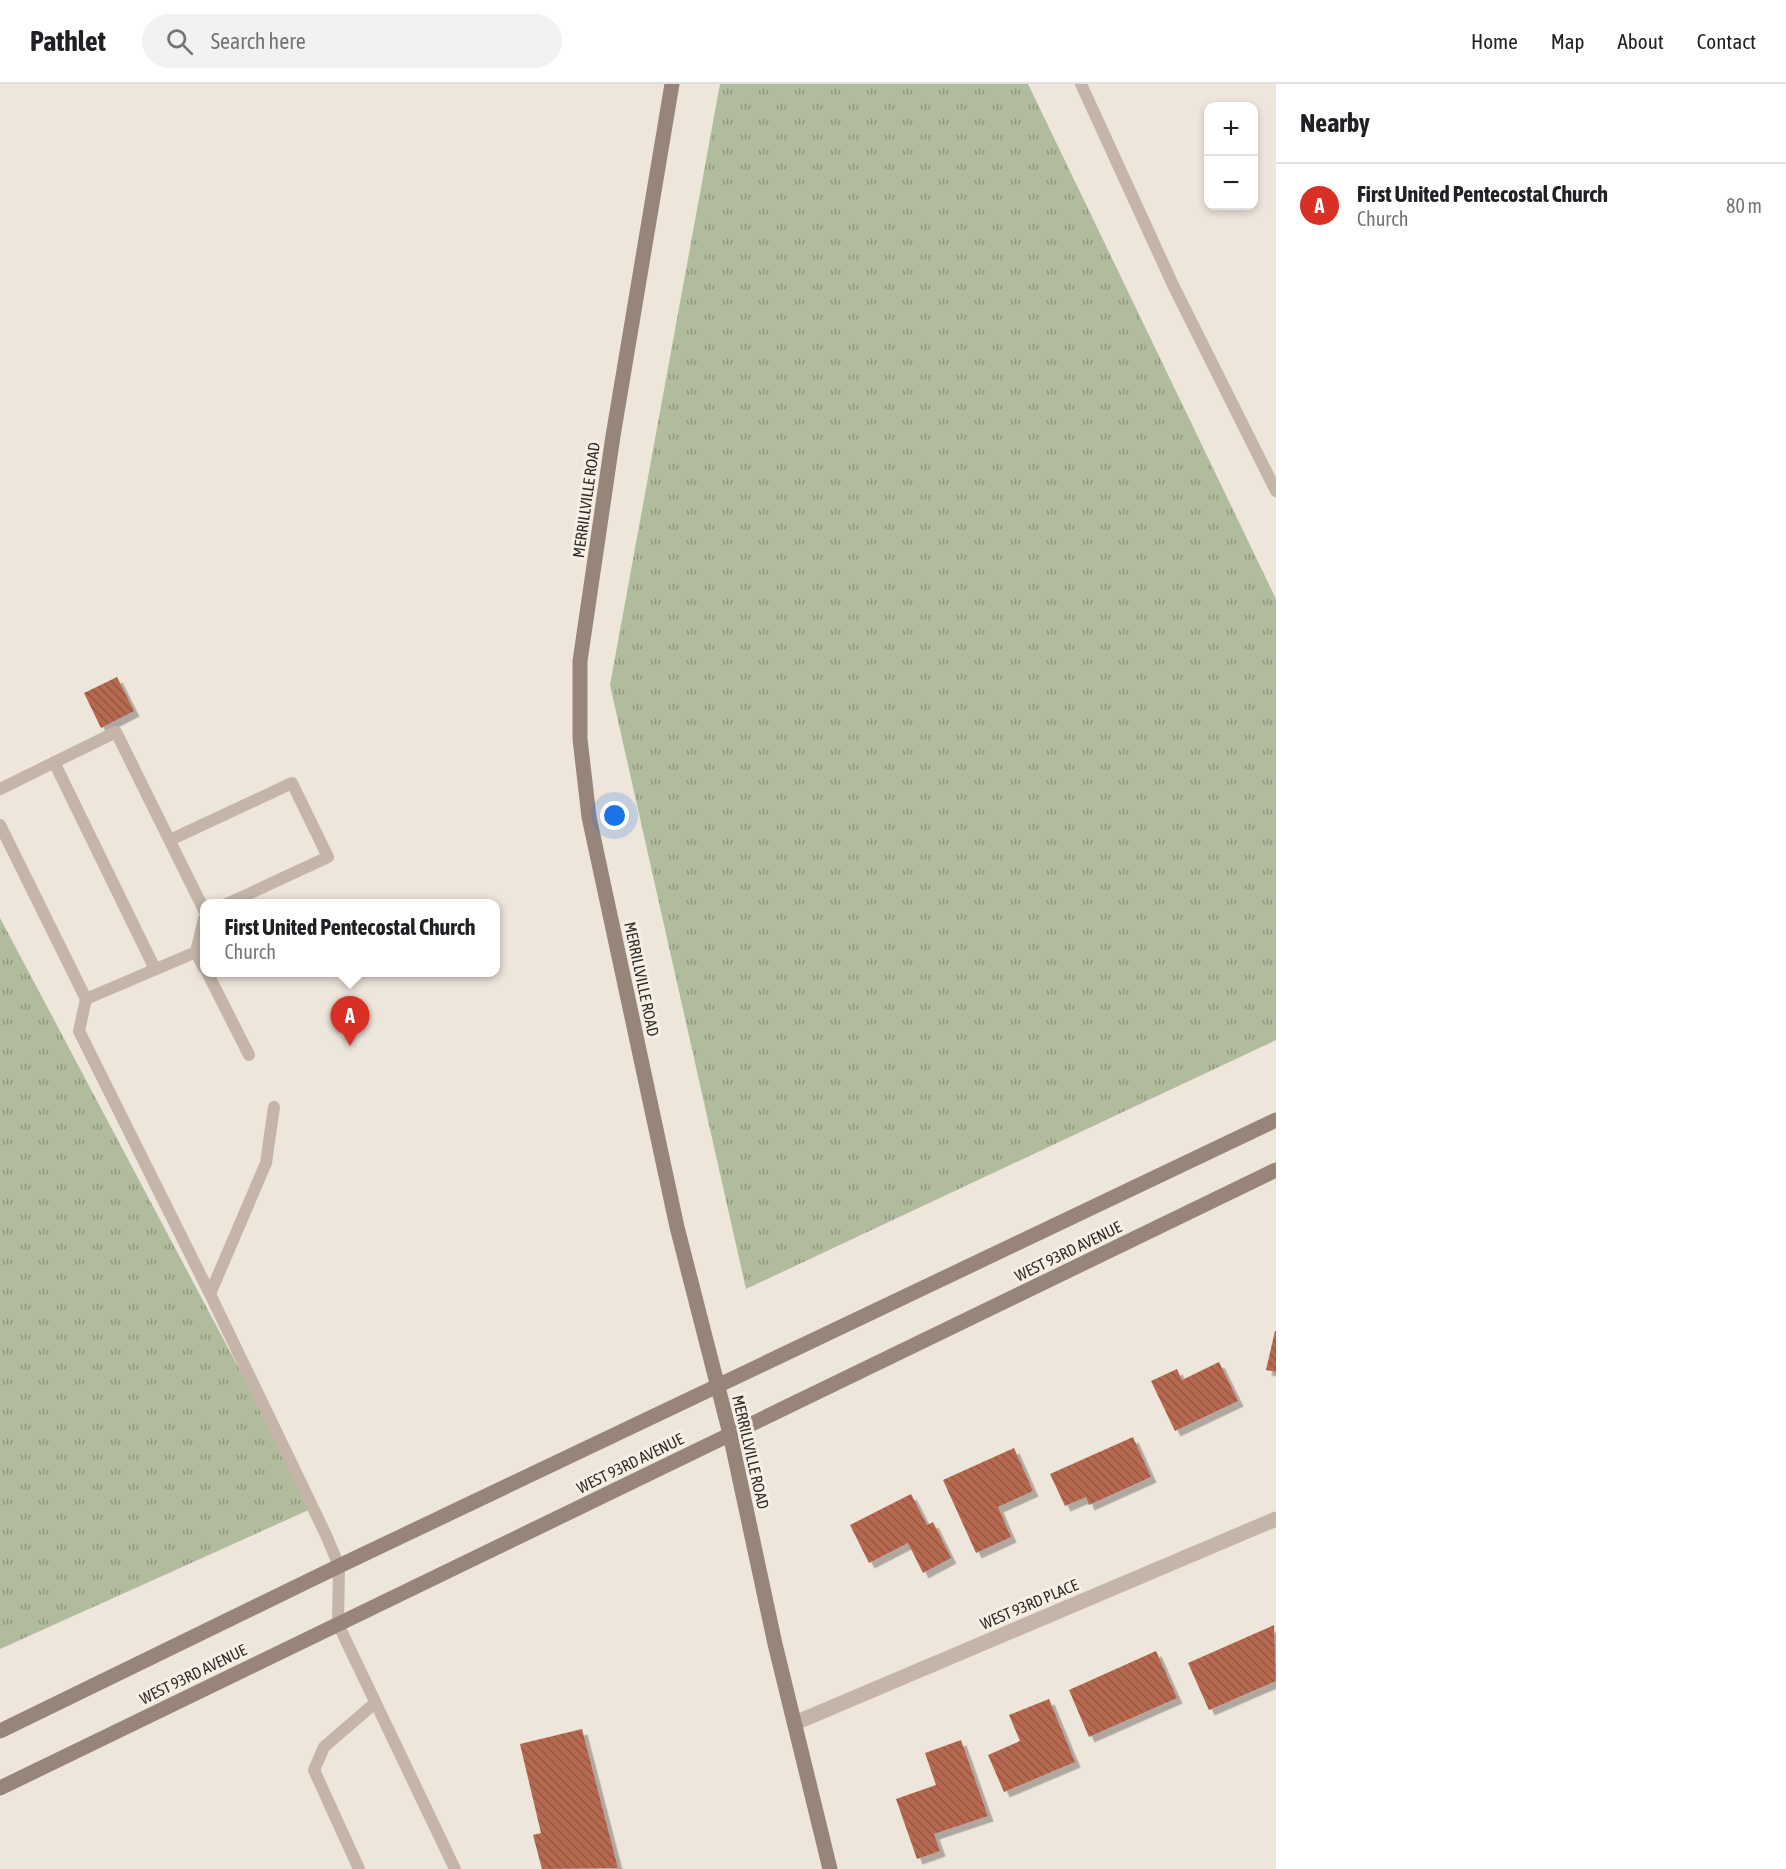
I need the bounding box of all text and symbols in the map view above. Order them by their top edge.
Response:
search box [142,14,562,68]
text: Pathlet [30,25,106,57]
icon: search [163,25,196,58]
text: Search here [211,28,306,54]
text: Home [1471,29,1518,53]
text: Map [1551,29,1585,53]
text: About [1618,29,1664,53]
text: Contact [1697,29,1756,53]
map controls [1204,102,1258,210]
button: + [1204,102,1258,156]
text: Nearby [1300,108,1370,138]
button: − [1204,156,1258,210]
text: First United Pentecostal Church [1357,181,1608,207]
text: A [1315,194,1324,217]
text: 80 m [1726,194,1762,217]
text: Church [1357,207,1408,230]
street label: MERRILLVILLE ROAD [569,441,603,559]
your location [600,801,629,830]
popup [200,899,500,977]
text: First United Pentecostal Church [224,914,476,940]
street label: MERRILLVILLE ROAD [621,920,663,1038]
text: Church [224,940,276,963]
pin: A [330,996,370,1046]
street label: WEST 93RD AVENUE [1012,1217,1124,1285]
street label: MERRILLVILLE ROAD [729,1393,773,1511]
street label: WEST 93RD AVENUE [574,1429,686,1497]
street label: WEST 93RD PLACE [977,1575,1081,1633]
street label: WEST 93RD AVENUE [137,1640,249,1708]

